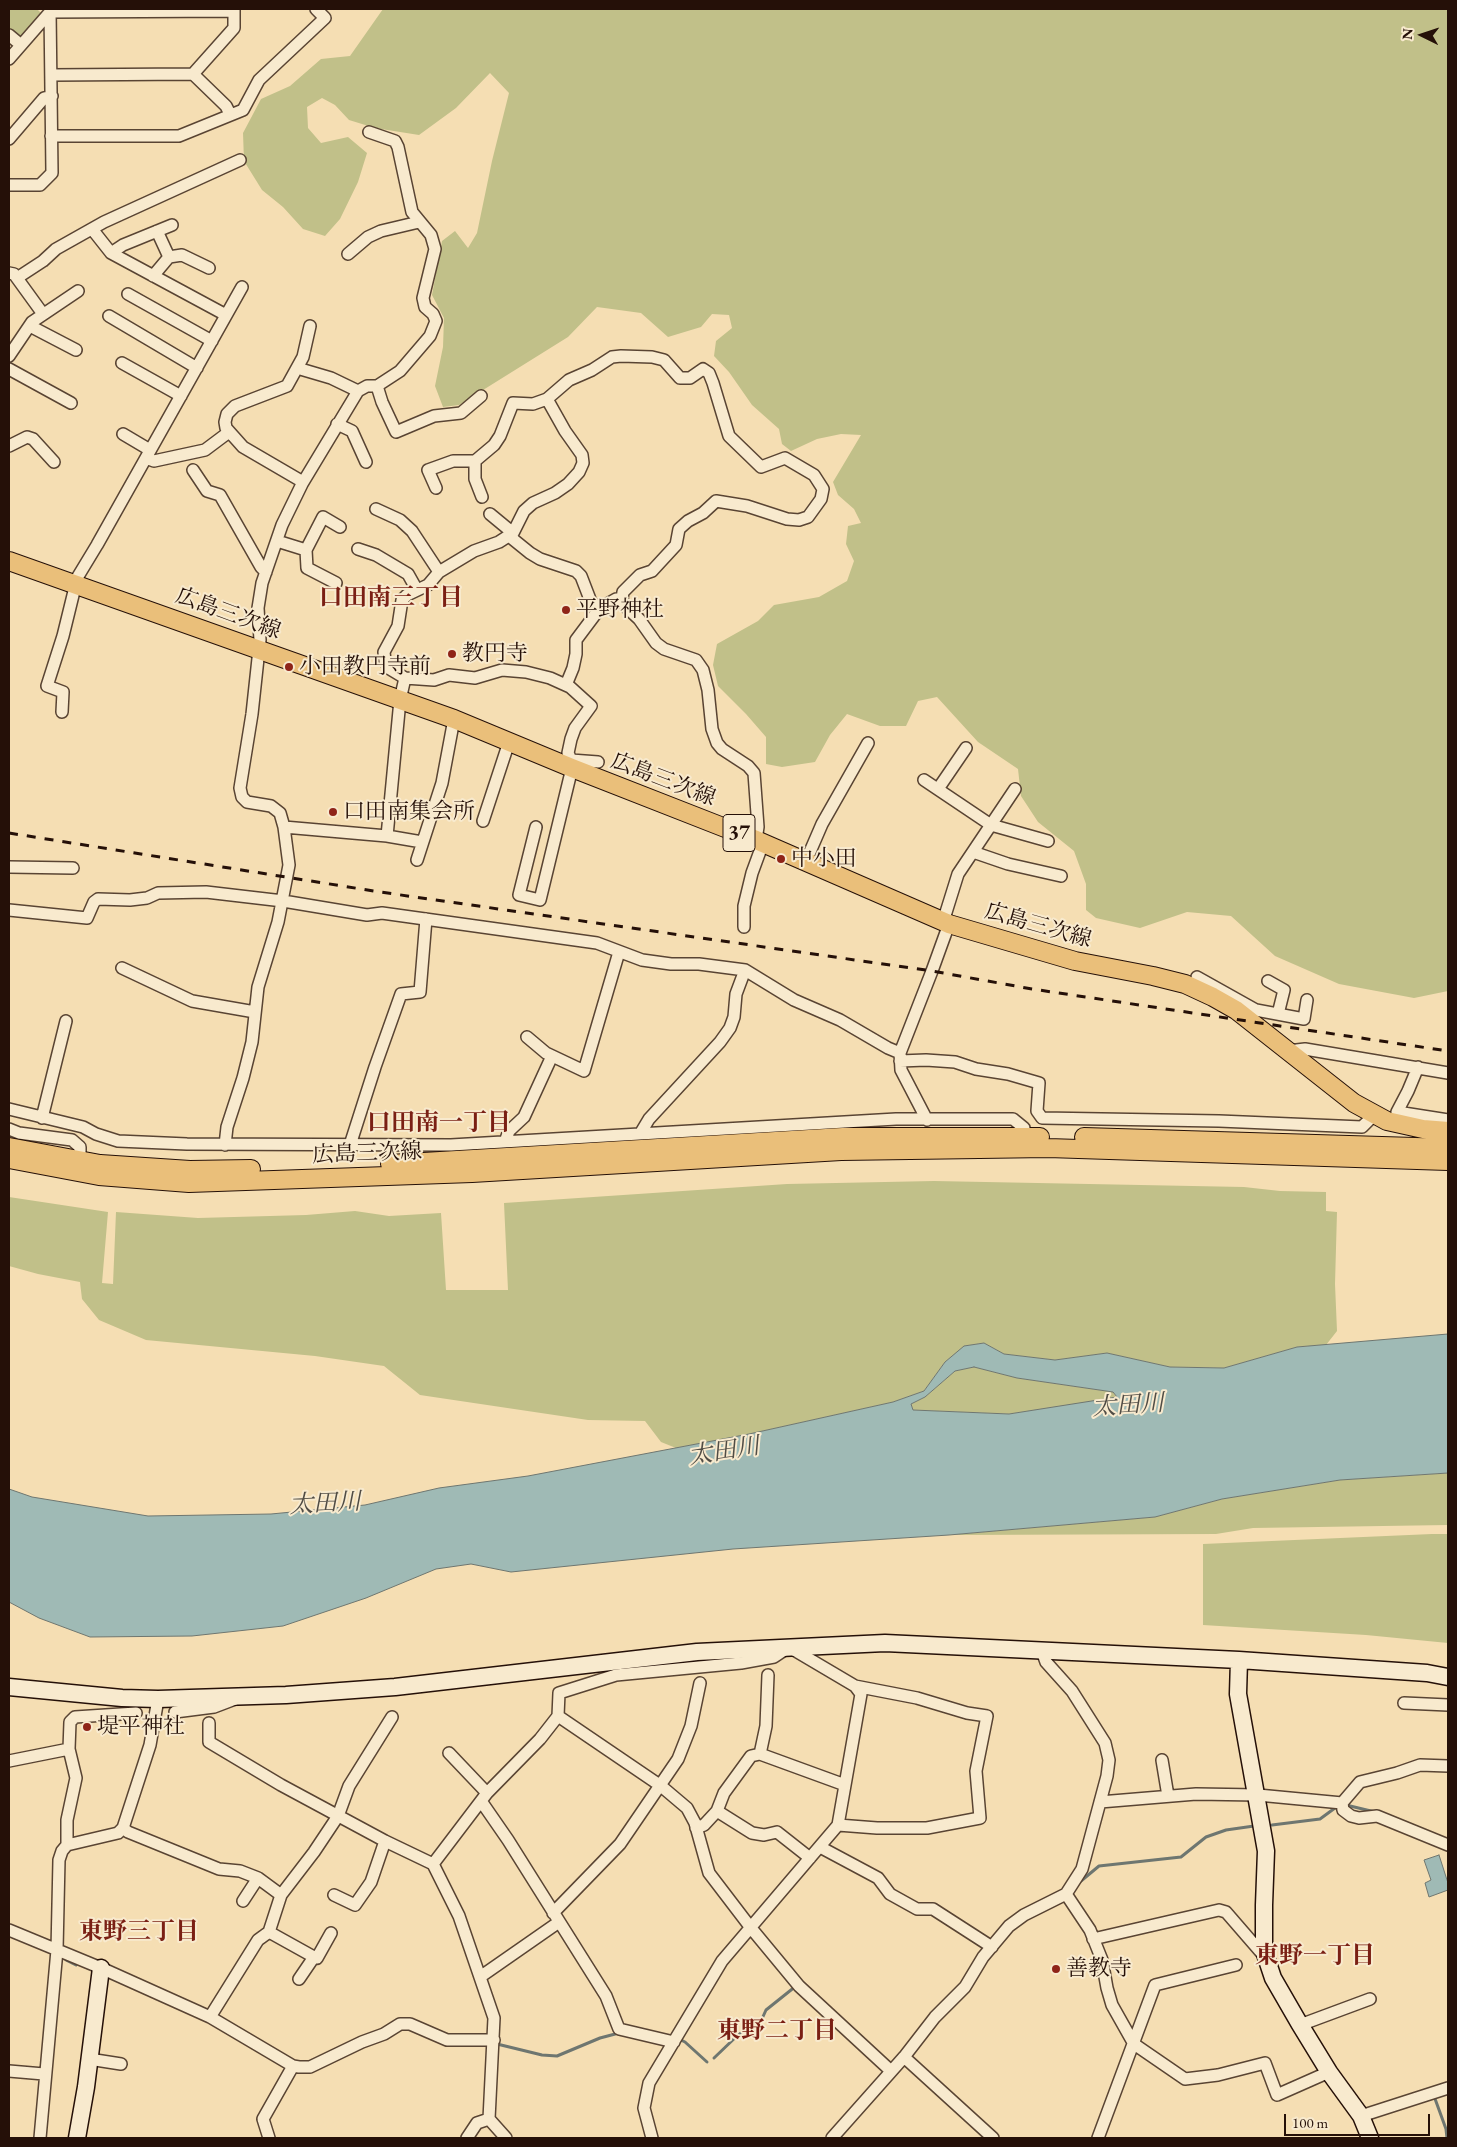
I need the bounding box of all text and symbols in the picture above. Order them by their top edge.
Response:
north arrow [1397,10,1447,60]
text: N [1398,28,1416,40]
street label: 広島三次線 [172,583,284,645]
district label: 口田南三丁目 [319,584,463,612]
place label: 平野神社 [576,597,664,623]
marker: 平野神社 [560,604,572,616]
place label: 教円寺 [462,641,528,667]
marker: 教円寺 [446,648,458,660]
place label: 小田教円寺前 [299,654,431,680]
marker: 小田教円寺前 [283,661,295,673]
street label: 広島三次線 [607,748,719,812]
place label: 口田南集会所 [343,799,475,825]
marker: 口田南集会所 [327,806,339,818]
road number: 37 [723,814,755,851]
place label: 中小田 [791,846,857,872]
marker: 中小田 [775,853,787,865]
street label: 広島三次線 [981,898,1095,954]
district label: 口田南一丁目 [367,1109,511,1137]
street label: 広島三次線 [312,1139,422,1169]
water label: 太田川 [1091,1389,1165,1423]
water label: 太田川 [686,1432,762,1472]
water label: 太田川 [288,1488,362,1520]
place label: 堤平神社 [97,1714,185,1740]
marker: 堤平神社 [81,1721,93,1733]
district label: 東野三丁目 [79,1918,199,1946]
district label: 東野一丁目 [1255,1942,1375,1970]
place label: 善教寺 [1066,1956,1132,1982]
marker: 善教寺 [1050,1963,1062,1975]
district label: 東野二丁目 [717,2017,837,2045]
scale bar [1287,2104,1433,2136]
text: 100 m [1292,2113,1328,2132]

